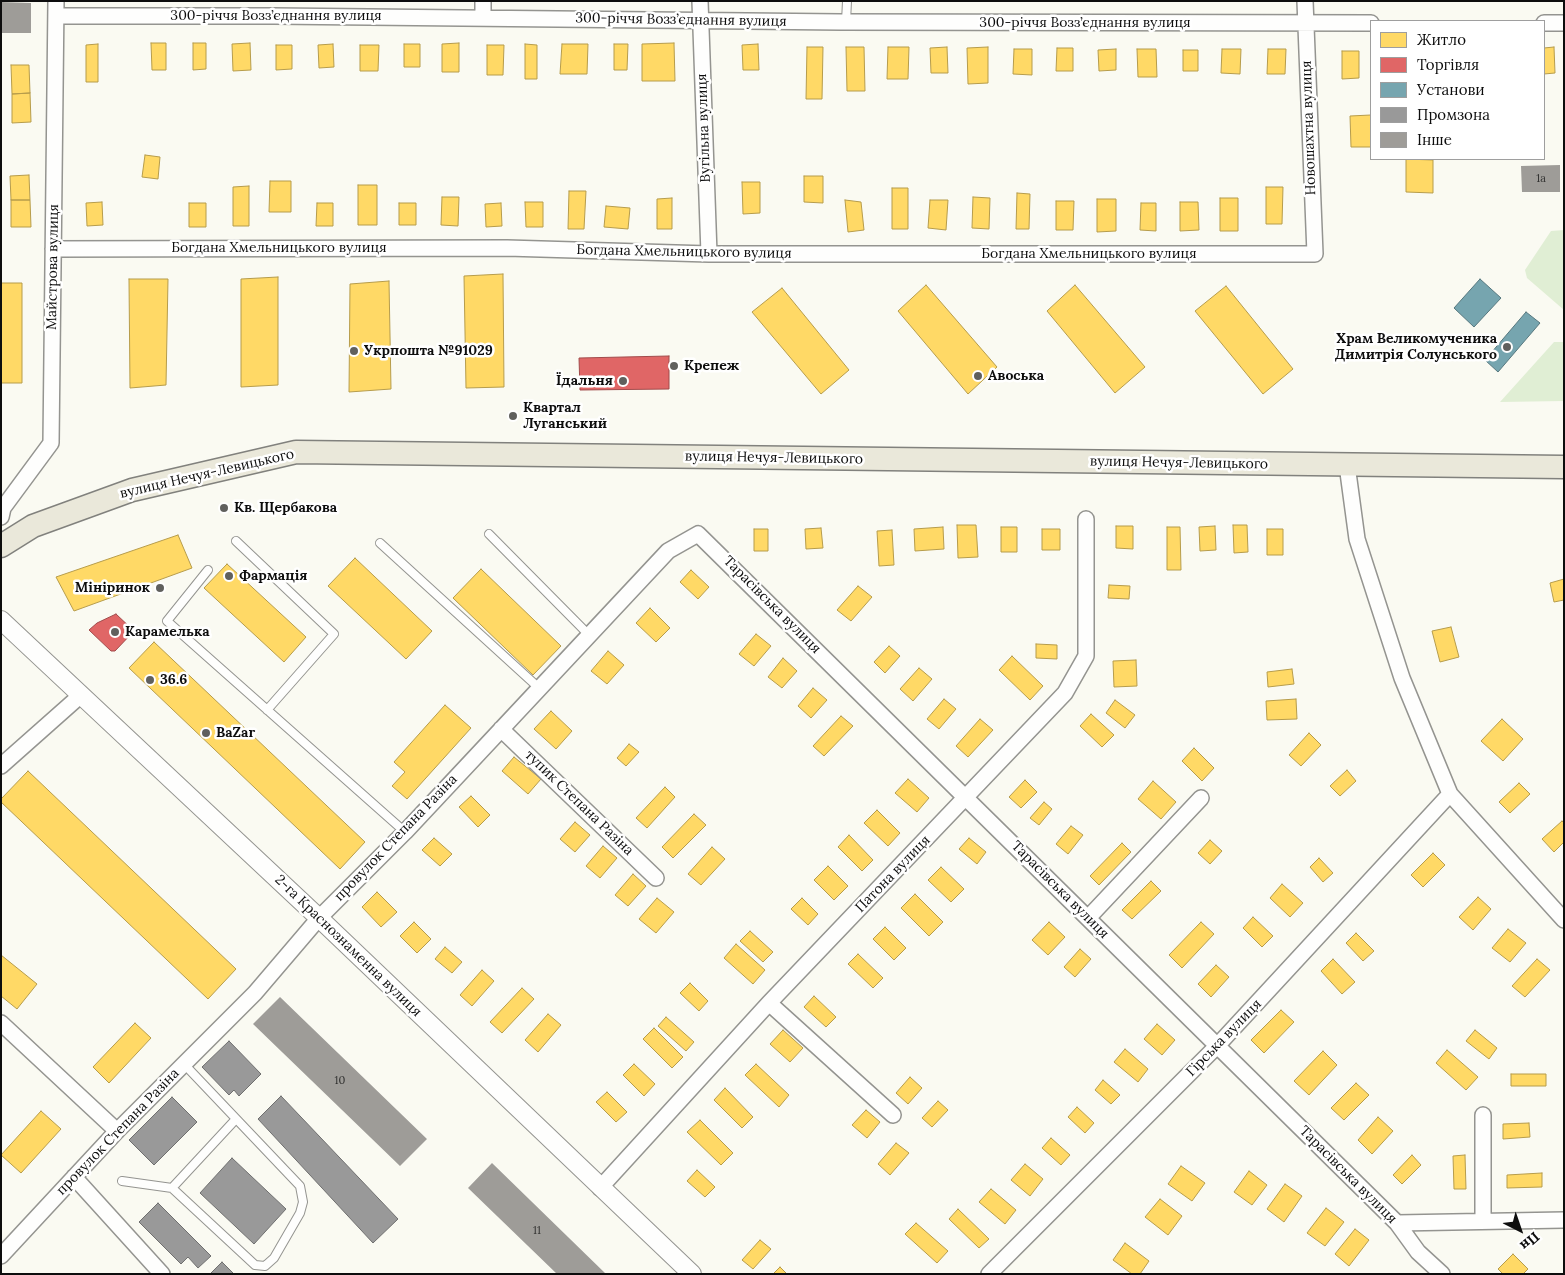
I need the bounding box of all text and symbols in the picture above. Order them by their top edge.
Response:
street label: 300-річчя Возз’єднання вулиця [170,8,382,24]
street label: 300-річчя Возз’єднання вулиця [575,10,787,30]
street label: 300-річчя Возз’єднання вулиця [979,15,1191,31]
legend [1370,20,1545,160]
text: Житло [1417,30,1466,49]
text: Торгівля [1417,55,1479,74]
street label: Новошахтна вулиця [1298,60,1320,196]
street label: Вугільна вулиця [694,73,714,183]
text: Установи [1417,80,1485,99]
text: Промзона [1417,105,1490,124]
text: Інше [1417,130,1452,149]
house number: 1а [1536,172,1546,186]
street label: Майстрова вулиця [44,204,62,330]
street label: Богдана Хмельницького вулиця [171,240,387,256]
street label: Богдана Хмельницького вулиця [576,242,792,262]
street label: Богдана Хмельницького вулиця [981,246,1197,262]
place label: Храм Великомученика Димитрія Солунського [1335,331,1497,364]
marker: Храм Великомученика Димитрія Солунського [1501,341,1513,353]
place label: Укрпошта №91029 [364,343,493,359]
marker: Укрпошта №91029 [348,345,360,357]
place label: Крепеж [684,358,739,374]
marker: Крепеж [668,360,680,372]
place label: Авоська [988,368,1044,384]
marker: Авоська [972,370,984,382]
place label: Їдальня [556,373,613,389]
marker: Їдальня [617,375,629,387]
place label: Квартал Луганський [523,400,607,432]
marker: Квартал Луганський [507,410,519,422]
street label: вулиця Нечуя-Левицького [118,446,296,502]
street label: вулиця Нечуя-Левицького [685,448,863,468]
street label: вулиця Нечуя-Левицького [1090,453,1268,473]
place label: Кв. Щербакова [234,500,337,516]
marker: Кв. Щербакова [218,502,230,514]
street label: Тарасівська вулиця [720,553,824,657]
place label: Фармація [239,568,308,584]
marker: Фармація [223,570,235,582]
place label: Мініринок [75,580,150,596]
marker: Мініринок [154,582,166,594]
place label: Карамелька [125,624,210,640]
marker: Карамелька [109,626,121,638]
place label: 36.6 [160,672,187,688]
marker: 36.6 [144,674,156,686]
place label: BaZar [216,725,255,741]
marker: BaZar [200,727,212,739]
street label: тупик Степана Разіна [521,747,637,859]
street label: провулок Степана Разіна [331,771,461,905]
street label: Патона вулиця [852,832,934,916]
street label: Тарасівська вулиця [1008,838,1112,942]
street label: 2-га Краснознаменна вулиця [271,871,425,1021]
street label: Гірська вулиця [1183,996,1265,1080]
street label: провулок Степана Разіна [53,1065,183,1199]
house number: 10 [335,1074,345,1088]
street label: Тарасівська вулиця [1296,1123,1400,1227]
north arrow [1495,1205,1545,1255]
house number: 11 [533,1224,541,1238]
text: Пн [1516,1228,1543,1255]

